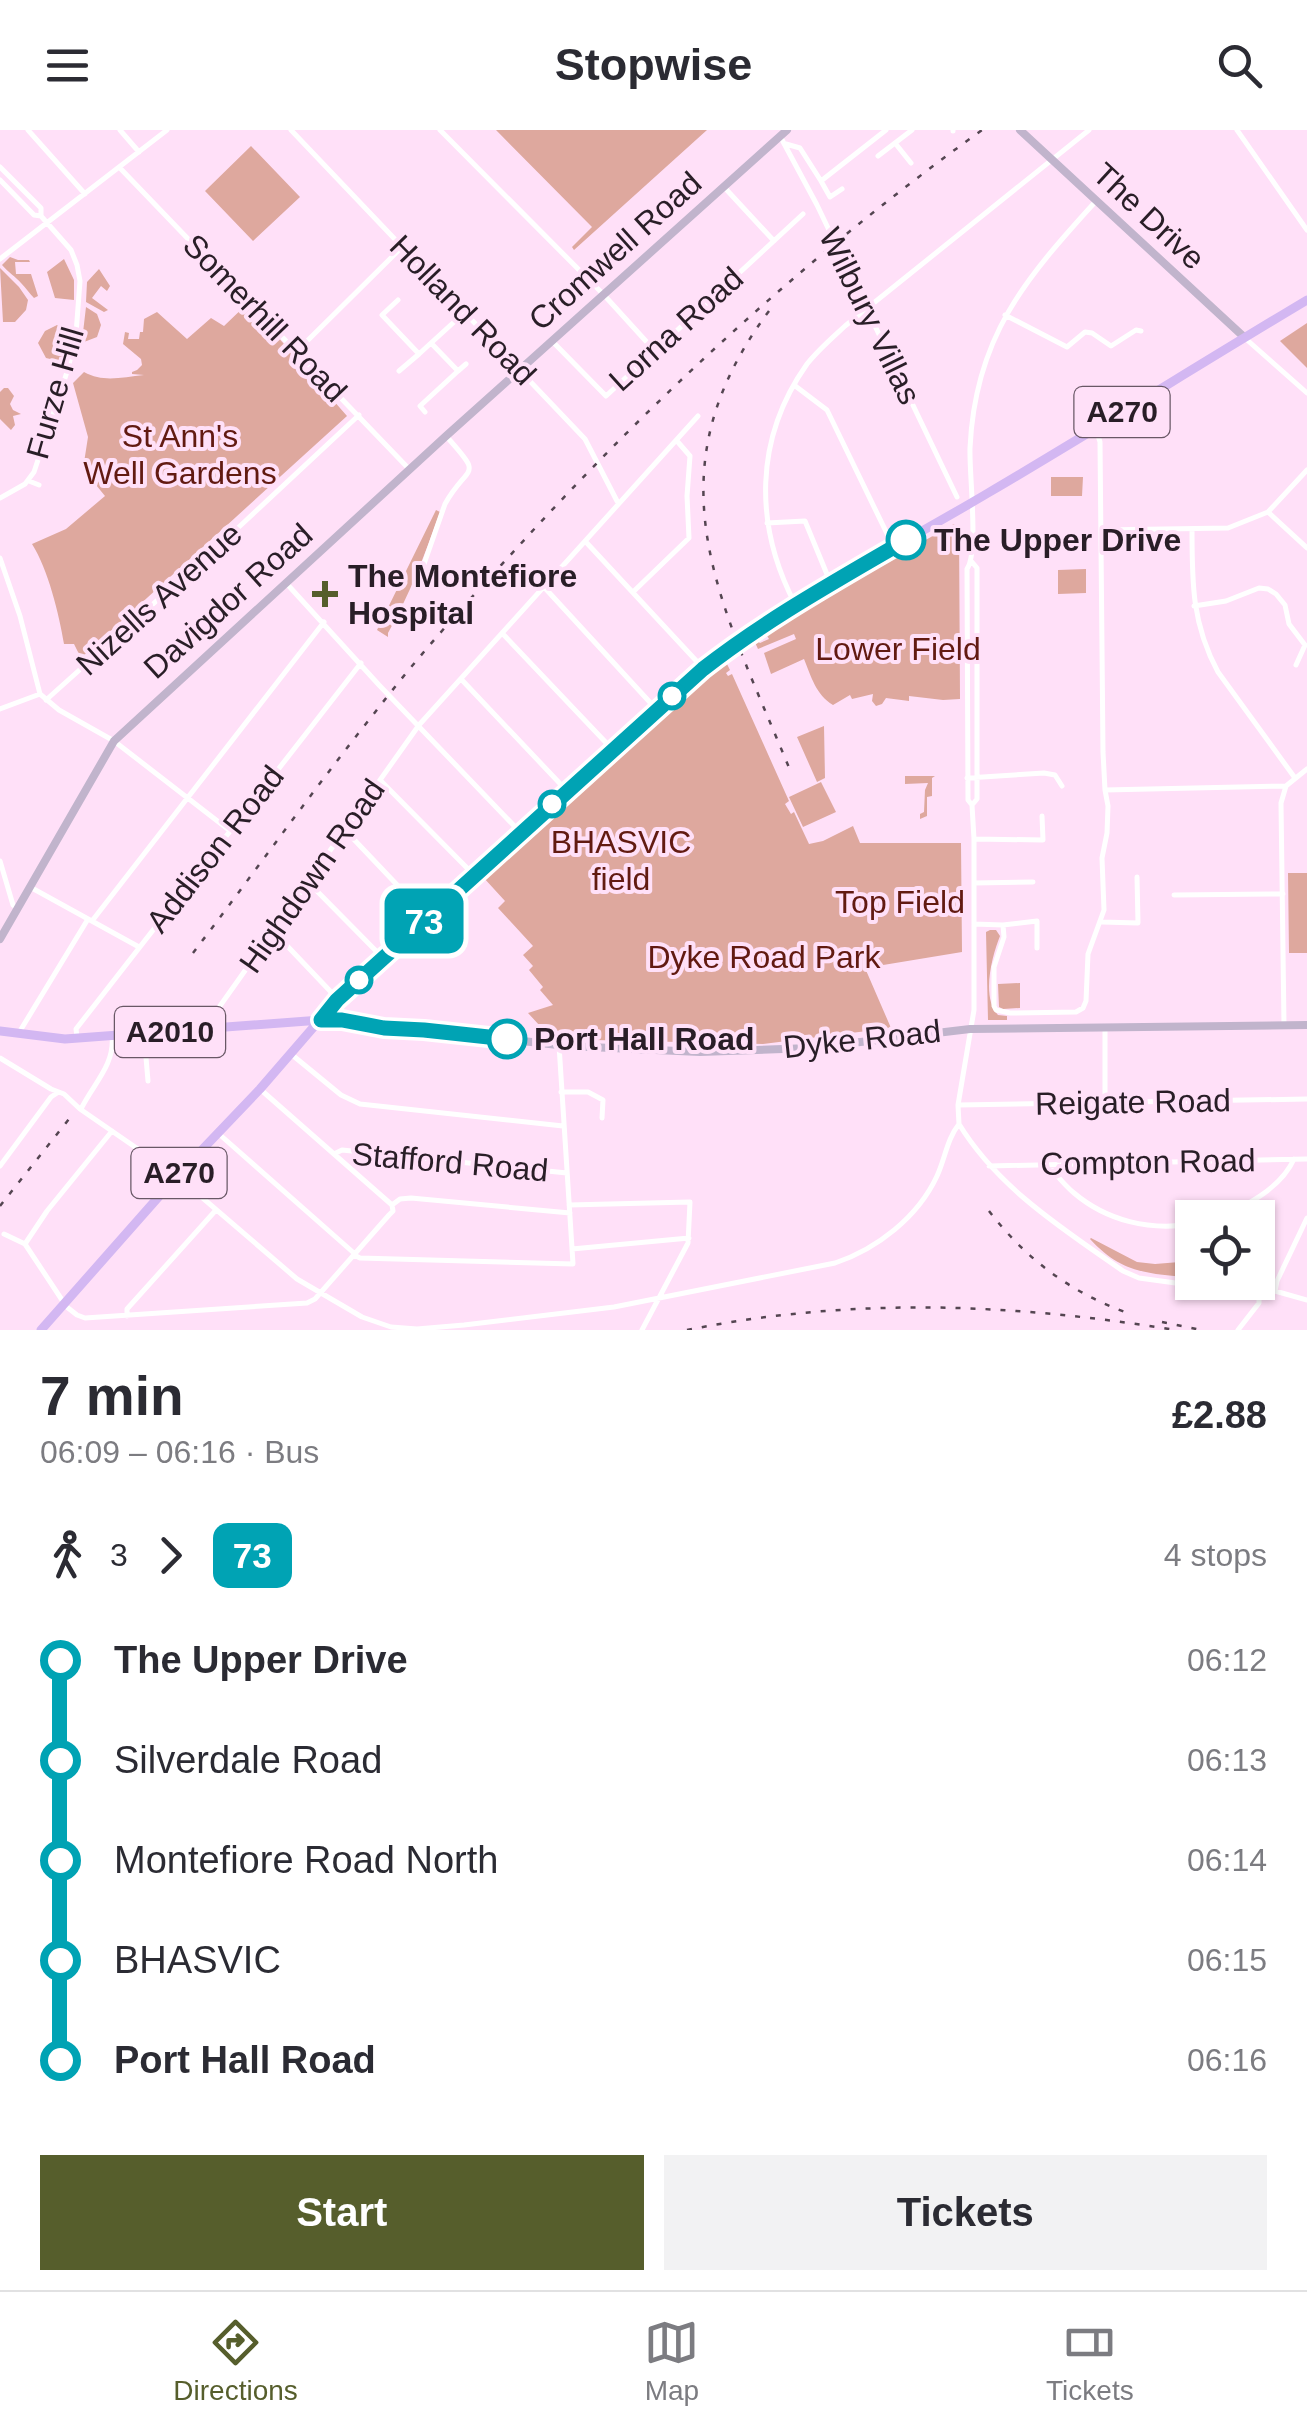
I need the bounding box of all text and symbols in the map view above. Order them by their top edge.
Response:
icon: menu [40,38,95,93]
icon: search [1212,38,1267,93]
text: Stopwise [555,39,752,90]
street label: The Drive [1086,156,1212,276]
street label: Cromwell Road [522,164,708,338]
street label: Wilbury Villas [812,222,928,410]
street label: Somerhill Road [176,227,354,409]
street label: Holland Road [383,228,543,392]
street label: Lorna Road [602,260,750,398]
street label: Furze Hill [19,323,91,463]
road number: A270 [1074,387,1170,437]
park label: St Ann's Well Gardens [83,418,277,491]
street label: Nizells Avenue [69,516,249,682]
street label: Davigdor Road [137,516,319,686]
marker: The Upper Drive [887,521,925,559]
place label: The Upper Drive [934,522,1181,558]
place label: The Montefiore Hospital [348,558,577,631]
marker: The Montefiore Hospital [312,581,338,607]
park label: Lower Field [815,631,981,667]
unlabelled marker [659,683,685,709]
street label: Addison Road [139,759,291,939]
street label: Highdown Road [232,772,392,980]
unlabelled marker [539,791,565,817]
park label: BHASVIC field [551,824,691,897]
park label: Top Field [835,884,965,920]
line badge: 73 [379,888,469,954]
text: 73 [405,902,443,941]
park label: Dyke Road Park [648,939,881,975]
unlabelled marker [346,967,372,993]
road number: A2010 [115,1007,225,1057]
street label: Dyke Road [781,1013,943,1065]
marker: Port Hall Road [488,1020,526,1058]
place label: Port Hall Road [534,1021,754,1057]
street label: Reigate Road [1035,1082,1231,1122]
street label: Stafford Road [350,1135,550,1189]
street label: Compton Road [1040,1142,1256,1182]
road number: A270 [132,1148,226,1198]
map controls [1175,1200,1275,1300]
button: locate [1175,1200,1275,1300]
text: 7 min [40,1365,184,1427]
text: £2.88 [1172,1394,1267,1436]
text: 06:09 – 06:16 · Bus [40,1434,319,1470]
icon: walk [40,1528,95,1583]
icon: forward [143,1528,198,1583]
text: 73 [233,1536,272,1575]
text: 3 [110,1537,128,1573]
text: 4 stops [1164,1537,1267,1573]
text: The Upper Drive [114,1639,408,1681]
text: 06:12 [1187,1642,1267,1678]
text: Silverdale Road [114,1739,382,1781]
text: 06:13 [1187,1742,1267,1778]
text: Montefiore Road North [114,1839,498,1881]
text: 06:14 [1187,1842,1267,1878]
text: BHASVIC [114,1939,281,1981]
text: 06:15 [1187,1942,1267,1978]
text: Port Hall Road [114,2039,376,2081]
text: 06:16 [1187,2042,1267,2078]
button: Start [40,2155,644,2270]
button: Tickets [664,2155,1267,2270]
tab: Directions [173,2315,298,2407]
tab: Map [644,2315,699,2407]
tab: Tickets [1046,2315,1134,2407]

